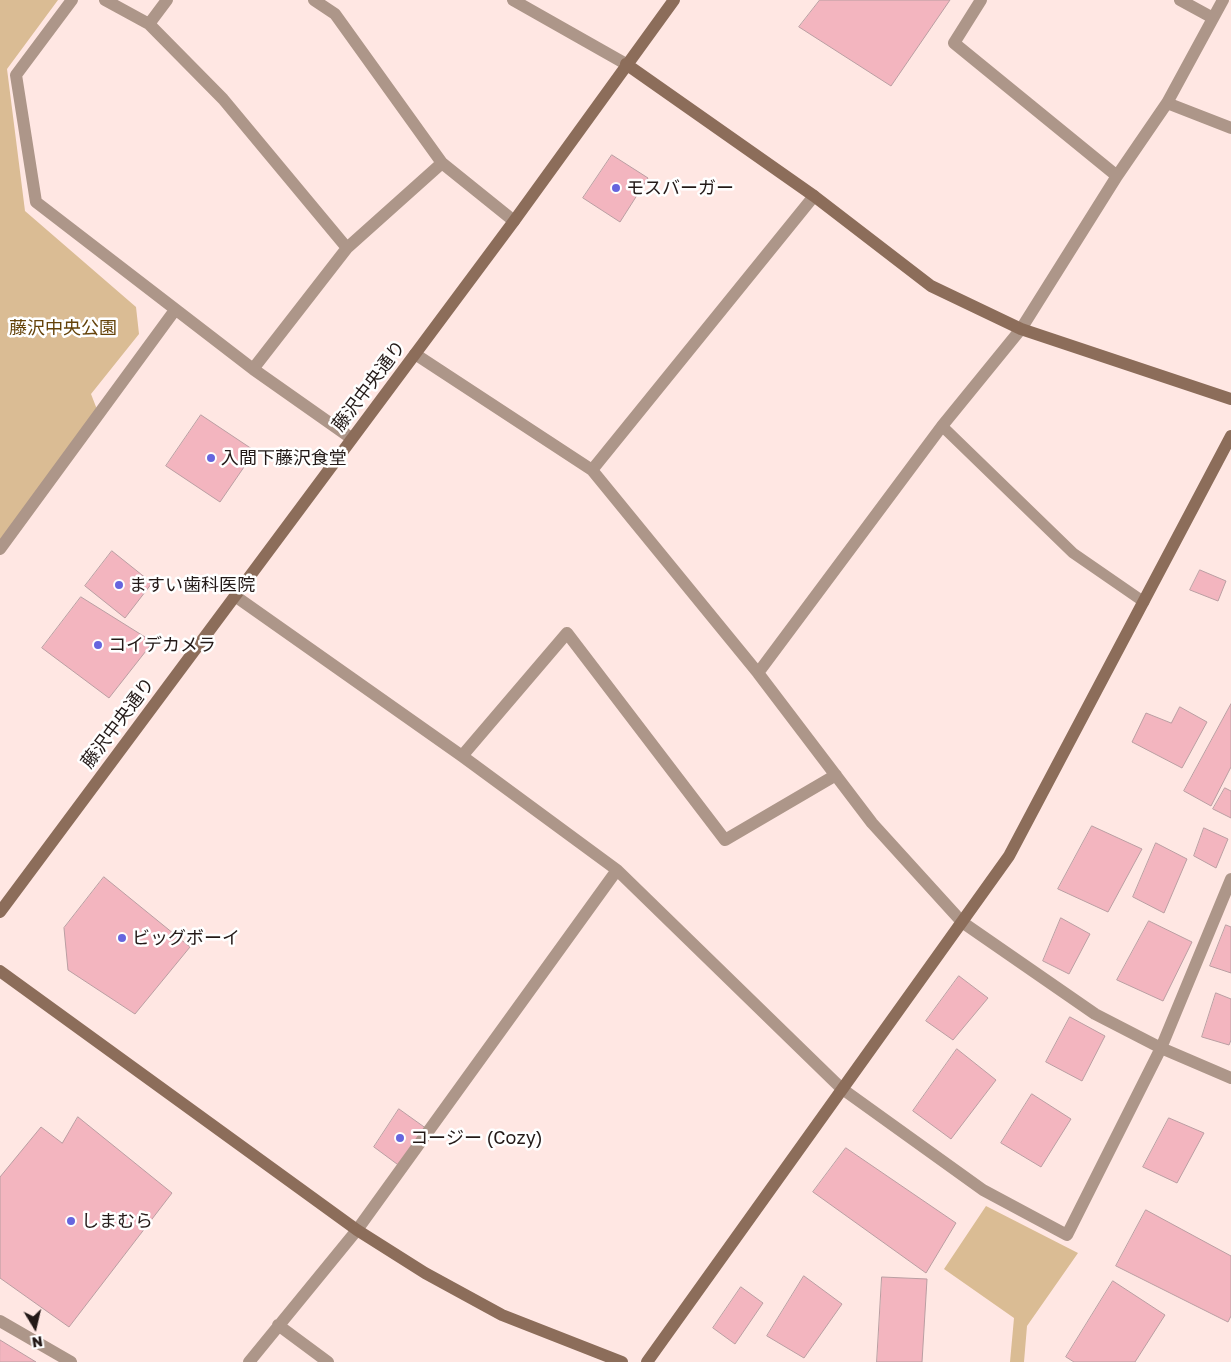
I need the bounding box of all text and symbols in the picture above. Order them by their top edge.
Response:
place label: モスバーガー [626,177,734,199]
marker: モスバーガー [610,182,622,194]
park label: 藤沢中央公園 [9,317,117,339]
street label: 藤沢中央通り [328,336,410,436]
place label: 入間下藤沢食堂 [221,447,347,469]
marker: 入間下藤沢食堂 [205,452,217,464]
place label: ますい歯科医院 [129,574,255,596]
marker: ますい歯科医院 [113,579,125,591]
place label: コイデカメラ [108,634,216,656]
marker: コイデカメラ [92,639,104,651]
street label: 藤沢中央通り [77,673,159,773]
place label: ビッグボーイ [132,927,240,949]
marker: ビッグボーイ [116,932,128,944]
place label: コージー (Cozy) [410,1127,543,1149]
marker: コージー (Cozy) [394,1132,406,1144]
place label: しまむら [81,1210,153,1232]
marker: しまむら [65,1215,77,1227]
north arrow [10,1302,60,1352]
text: N [31,1333,44,1352]

